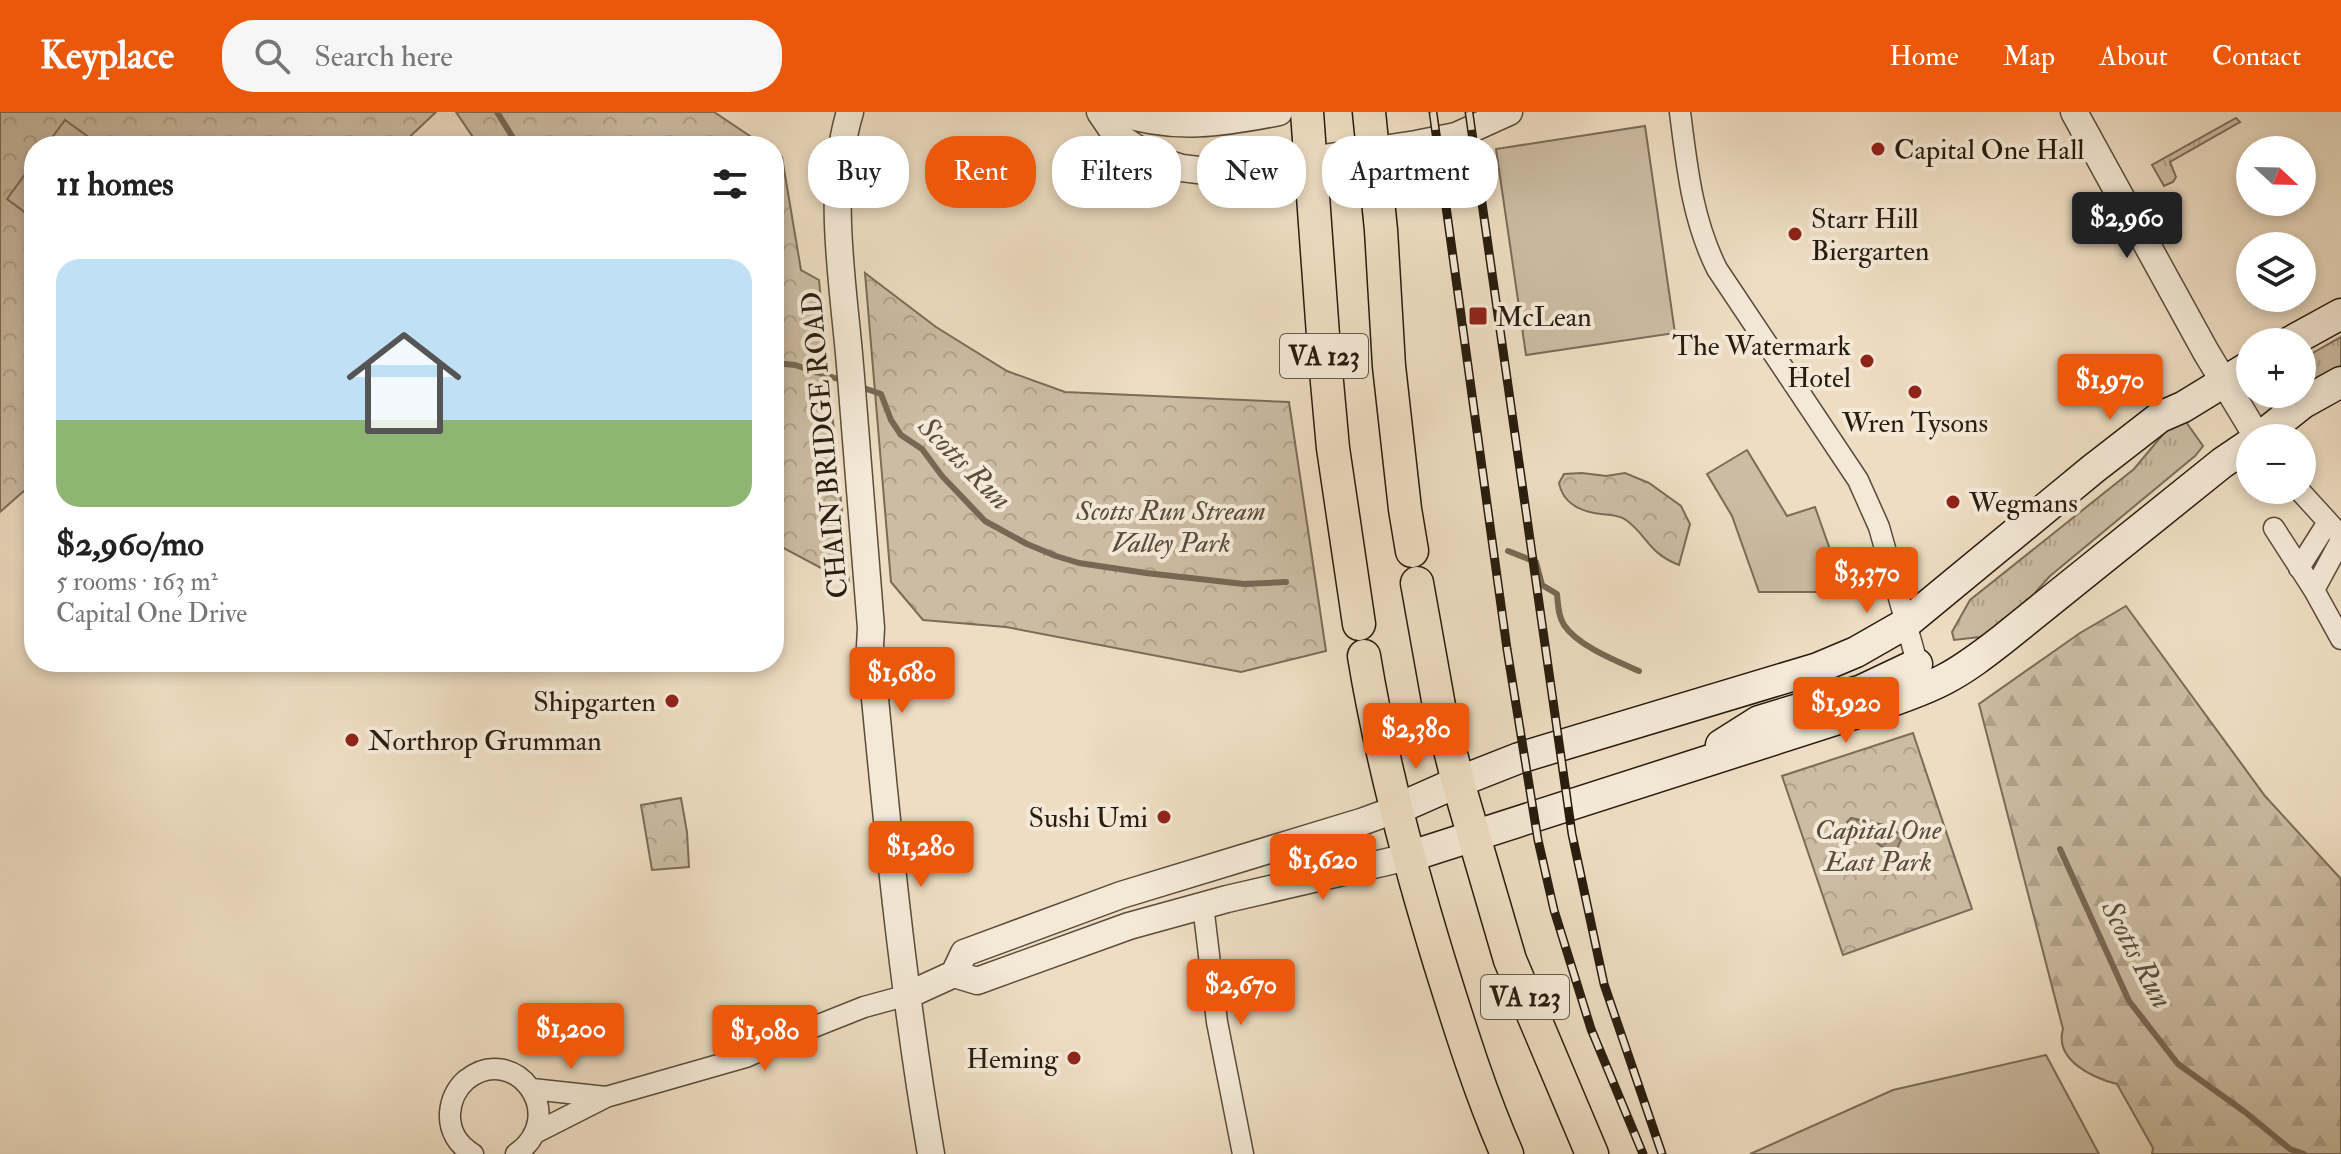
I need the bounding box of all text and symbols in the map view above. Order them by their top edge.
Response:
search box [222,20,782,92]
text: Keyplace [40,32,174,80]
icon: search [250,34,294,78]
text: Search here [314,38,453,75]
text: Home [1889,39,1959,74]
text: Map [2003,39,2055,74]
text: About [2099,39,2168,74]
text: Contact [2212,39,2301,74]
place label: Capital One Hall [1894,133,2085,168]
chip: Buy [808,136,909,208]
chip: Rent [925,136,1036,208]
chip: Filters [1052,136,1181,208]
chip: New [1197,136,1306,208]
chip: Apartment [1322,136,1498,208]
north arrow [2236,136,2316,216]
map controls [2236,136,2316,504]
marker: Capital One Hall [1869,140,1887,158]
icon: filters [708,162,752,206]
text: 11 homes [56,163,174,206]
pin: $2,960 [2062,192,2192,260]
place label: Starr Hill Biergarten [1811,202,1930,269]
text: $2,960 [2090,202,2164,234]
marker: Starr Hill Biergarten [1786,225,1804,243]
button: layers [2236,232,2316,312]
street label: CHAIN BRIDGE ROAD [795,290,856,600]
place label: McLean [1496,300,1592,335]
marker: McLean [1467,305,1489,327]
icon: home [332,311,476,455]
button: + [2236,328,2316,408]
place label: The Watermark Hotel [1672,329,1852,396]
road number: VA 123 [1280,334,1368,378]
marker: The Watermark Hotel [1858,352,1876,370]
pin: $1,970 [2045,354,2175,422]
text: $1,970 [2076,364,2144,396]
marker: Wren Tysons [1906,383,1924,401]
place label: Wren Tysons [1841,406,1988,441]
water label: Scotts Run [909,408,1019,518]
button: − [2236,424,2316,504]
place label: Wegmans [1968,486,2078,521]
marker: Wegmans [1944,493,1962,511]
park label: Scotts Run Stream Valley Park [1075,494,1266,561]
text: $2,960/mo [56,523,204,566]
pin: $3,370 [1802,547,1932,615]
text: $3,370 [1834,557,1900,589]
text: 5 rooms · 163 m² [56,566,218,598]
text: Capital One Drive [56,598,247,630]
pin: $1,680 [837,647,967,715]
text: $1,680 [868,657,936,689]
pin: $1,920 [1781,677,1911,745]
place label: Shipgarten [533,685,656,720]
text: $1,920 [1811,687,1881,719]
marker: Shipgarten [663,692,681,710]
pin: $2,380 [1351,703,1481,771]
text: $2,380 [1381,713,1451,745]
place label: Northrop Grumman [368,724,602,759]
marker: Northrop Grumman [343,731,361,749]
place label: Sushi Umi [1029,801,1148,836]
marker: Sushi Umi [1155,808,1173,826]
park label: Capital One East Park [1815,813,1942,880]
pin: $1,280 [856,821,986,889]
text: $1,280 [887,831,955,863]
pin: $1,620 [1258,834,1388,902]
text: $1,620 [1288,844,1358,876]
water label: Scotts Run [2092,893,2180,1015]
pin: $2,670 [1176,959,1306,1027]
text: $2,670 [1205,969,1277,1001]
road number: VA 123 [1481,975,1569,1019]
pin: $1,200 [506,1003,636,1071]
pin: $1,080 [700,1005,830,1073]
text: $1,200 [536,1013,606,1045]
text: $1,080 [730,1015,800,1047]
place label: Heming [966,1042,1059,1077]
marker: Heming [1065,1049,1083,1067]

